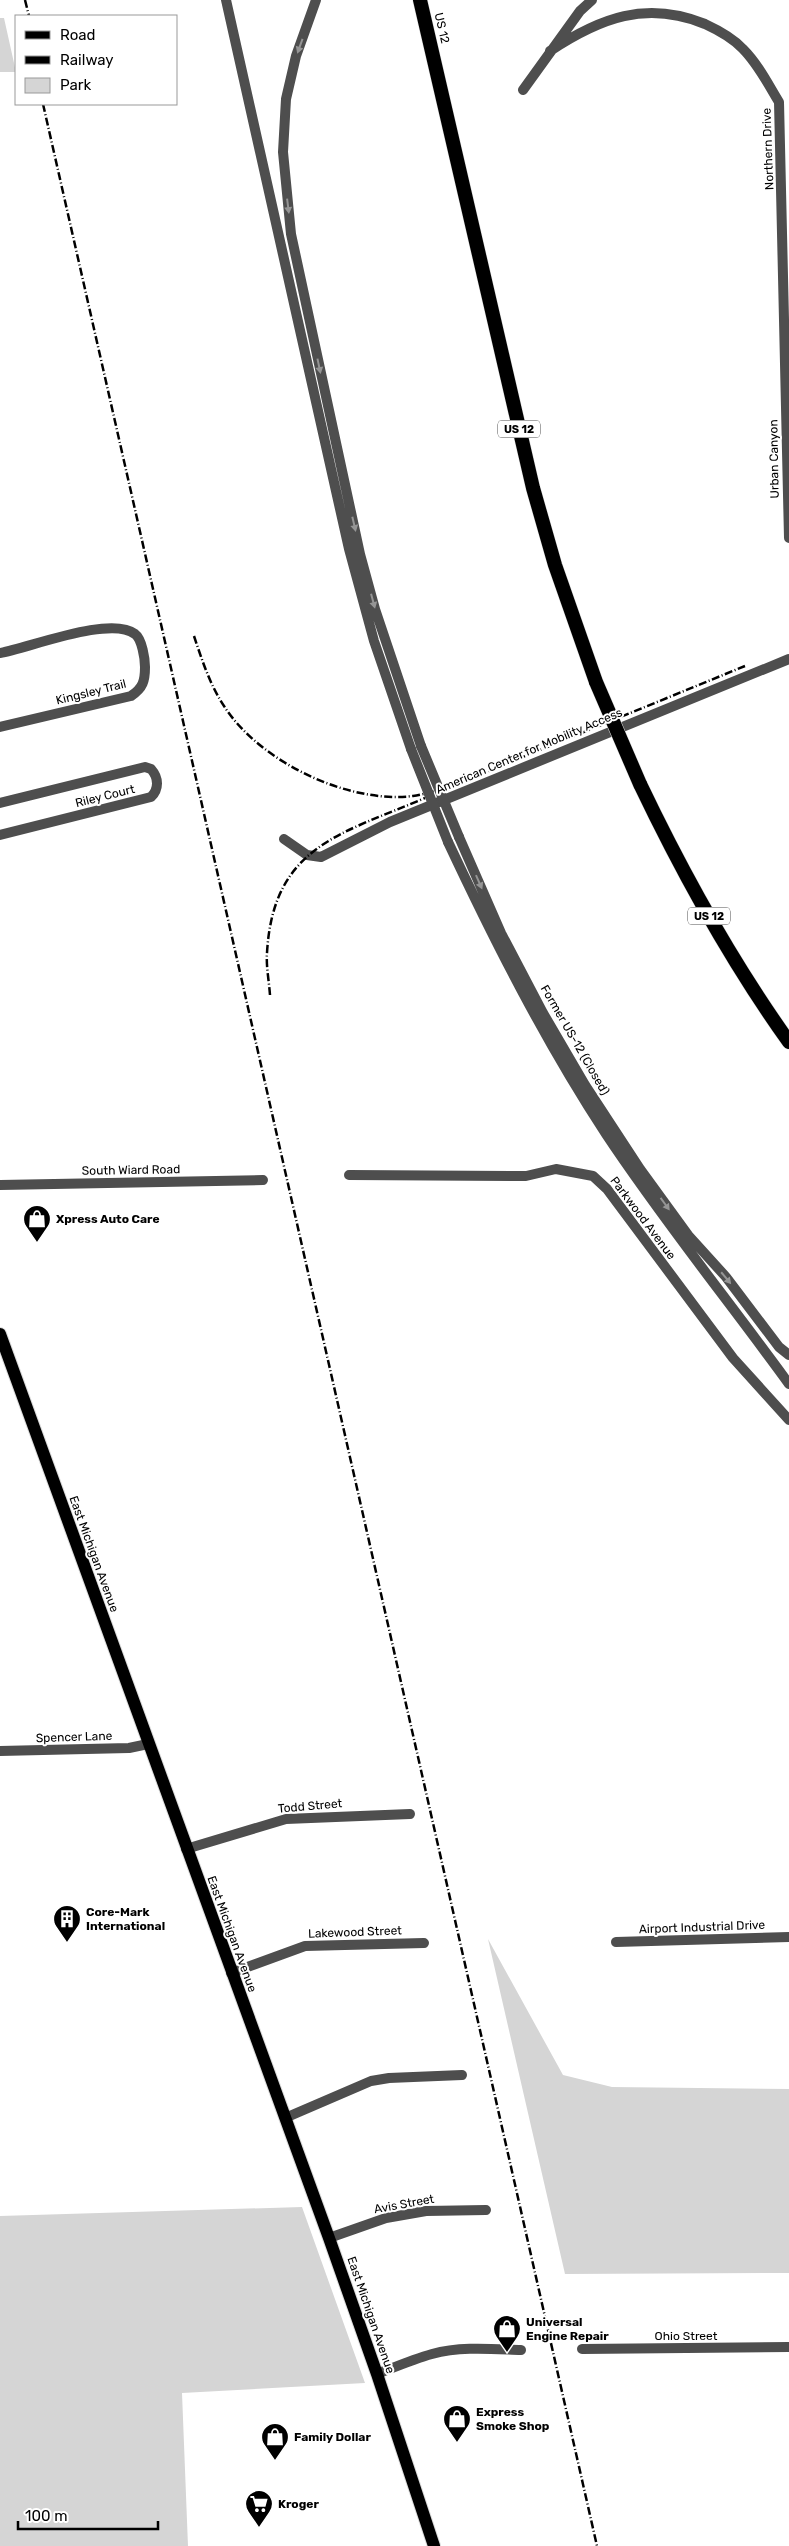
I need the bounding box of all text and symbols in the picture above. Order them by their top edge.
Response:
street label: US 12 [432,11,452,45]
legend [15,15,178,105]
text: Road [60,26,96,44]
one-way arrow [296,39,304,54]
text: Railway [60,51,114,69]
text: Park [60,76,91,94]
street label: Northern Drive [760,107,776,190]
one-way arrow [284,199,292,215]
one-way arrow [315,358,323,374]
street label: Urban Canyon [766,419,782,499]
road number: US 12 [498,420,540,438]
one-way arrow [350,517,358,532]
one-way arrow [369,594,377,609]
street label: Kingsley Trail [54,676,128,707]
street label: American Center for Mobility Access [434,705,624,797]
street label: Riley Court [74,782,136,810]
one-way arrow [476,875,484,889]
road number: US 12 [688,908,730,924]
street label: Former US-12 (Closed) [538,982,612,1098]
street label: South Wiard Road [82,1162,180,1178]
street label: Parkwood Avenue [607,1174,679,1262]
one-way arrow [660,1197,670,1211]
shop icon: Xpress Auto Care [22,1204,52,1243]
place label: Xpress Auto Care [56,1212,160,1226]
one-way arrow [720,1272,731,1284]
street label: East Michigan Avenue [66,1494,122,1614]
street label: Spencer Lane [35,1729,113,1745]
street label: Todd Street [277,1796,343,1816]
street label: East Michigan Avenue [204,1874,260,1994]
building icon: Core-Mark International [52,1904,82,1943]
place label: Core-Mark International [86,1905,165,1933]
street label: Airport Industrial Drive [639,1918,766,1936]
street label: Lakewood Street [308,1923,402,1941]
street label: Avis Street [373,2192,436,2216]
street label: East Michigan Avenue [344,2255,398,2376]
shop icon: Universal Engine Repair [492,2314,522,2353]
place label: Universal Engine Repair [526,2315,609,2343]
street label: Ohio Street [655,2329,718,2343]
shop icon: Express Smoke Shop [442,2404,472,2443]
place label: Express Smoke Shop [476,2405,550,2433]
shop icon: Family Dollar [260,2422,290,2461]
place label: Family Dollar [294,2430,371,2444]
supermarket icon: Kroger [244,2489,274,2528]
place label: Kroger [278,2497,319,2511]
scale bar [18,2498,158,2530]
text: 100 m [25,2507,67,2525]

